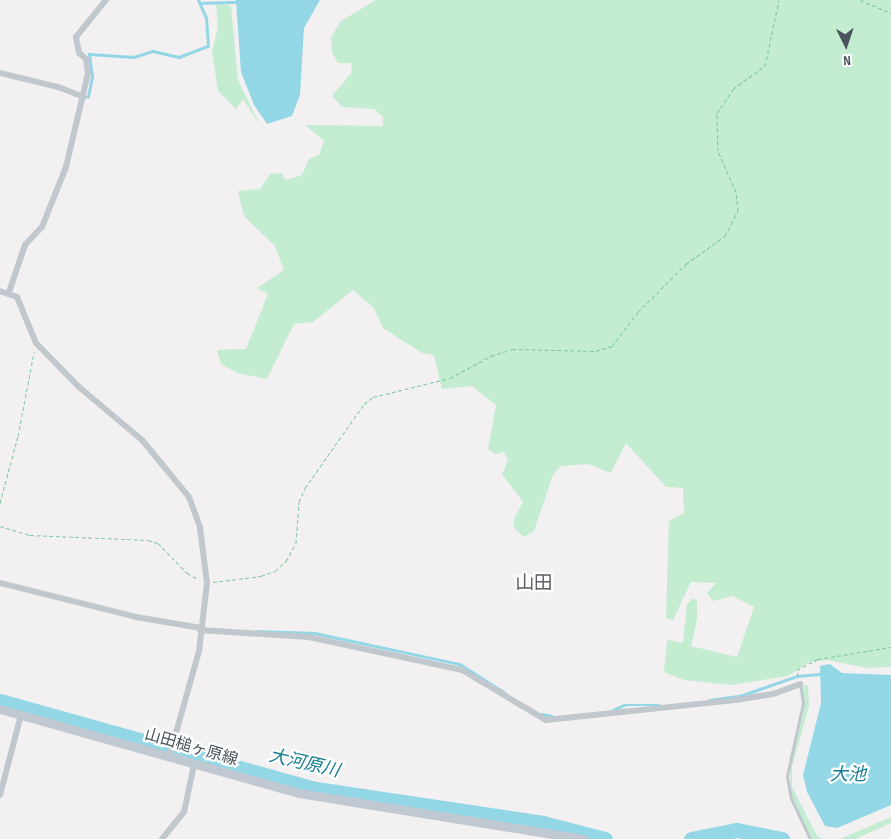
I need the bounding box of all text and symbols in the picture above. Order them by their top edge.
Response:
north arrow [821,20,871,70]
text: N [843,52,851,69]
district label: 山田 [515,573,553,595]
street label: 山田槌ヶ原線 [142,726,240,770]
water label: 大河原川 [266,745,342,783]
water label: 大池 [830,764,866,786]

